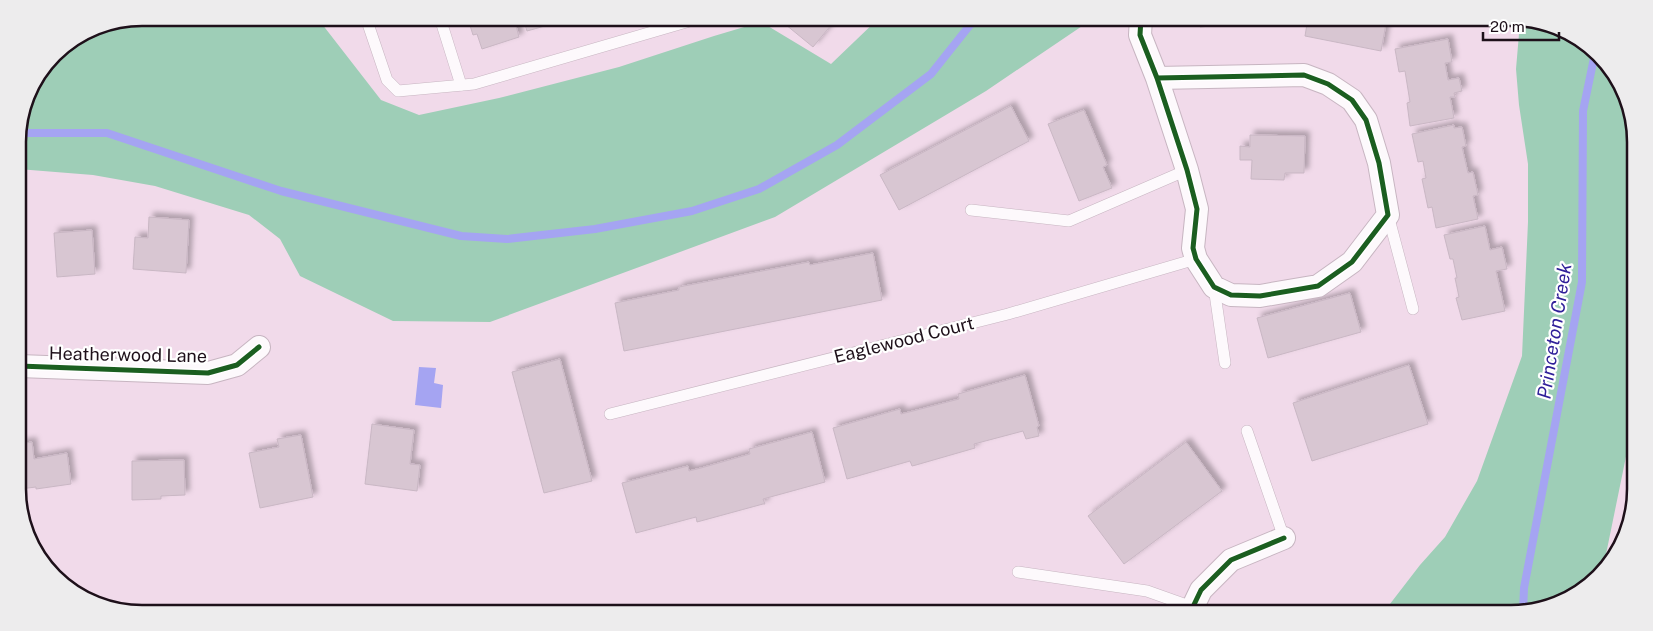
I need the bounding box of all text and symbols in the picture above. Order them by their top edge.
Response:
scale bar [1483,10,1559,42]
text: 20 m [1490,18,1525,35]
water label: Princeton Creek [1532,261,1576,400]
street label: Eaglewood Court [832,312,976,367]
street label: Heatherwood Lane [49,343,207,366]

